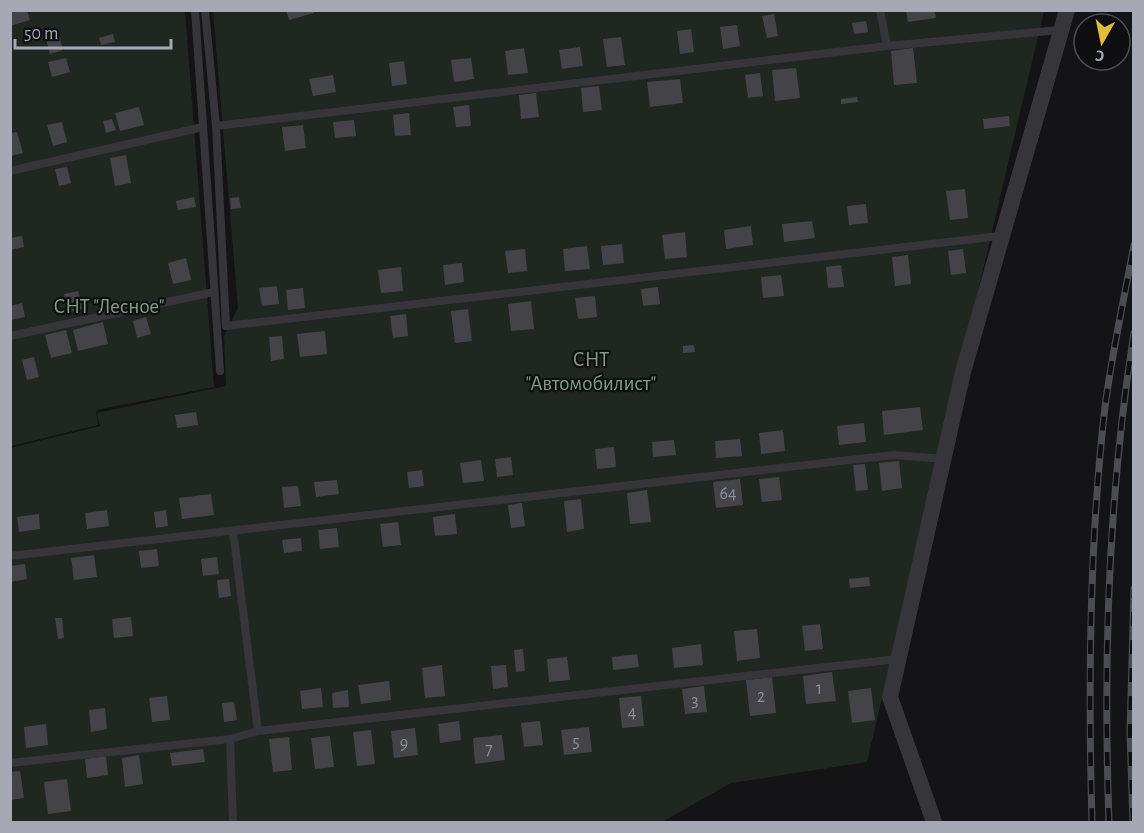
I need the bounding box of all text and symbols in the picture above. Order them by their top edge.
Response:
scale bar [15,12,171,50]
north arrow [1072,12,1132,72]
text: 50 m [24,25,58,43]
text: С [1094,47,1105,64]
park label: СНТ "Лесное" [53,296,165,317]
park label: СНТ "Автомобилист" [526,349,656,394]
house number: 64 [719,485,737,503]
house number: 1 [816,680,822,698]
house number: 2 [757,688,765,706]
house number: 3 [691,692,699,710]
house number: 4 [628,704,637,722]
house number: 5 [572,733,580,751]
house number: 9 [400,735,408,753]
house number: 7 [485,741,493,759]

